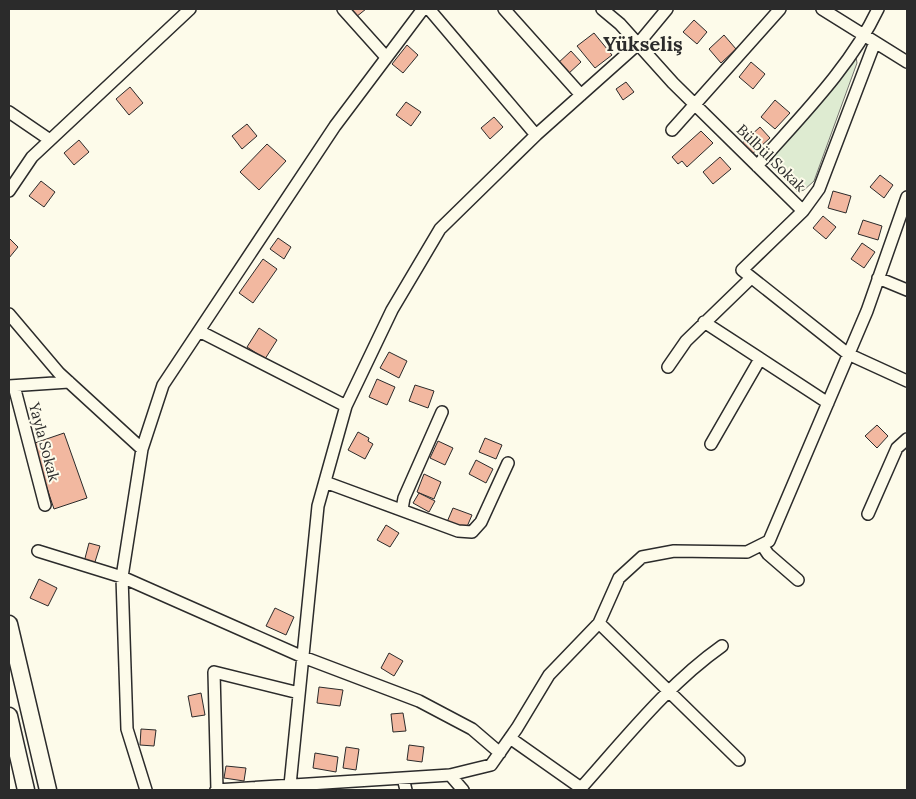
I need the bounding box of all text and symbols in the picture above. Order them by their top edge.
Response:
district label: Yükseliş [603,31,683,56]
street label: Bülbül Sokak [733,120,810,195]
street label: Yayla Sokak [25,399,64,484]

